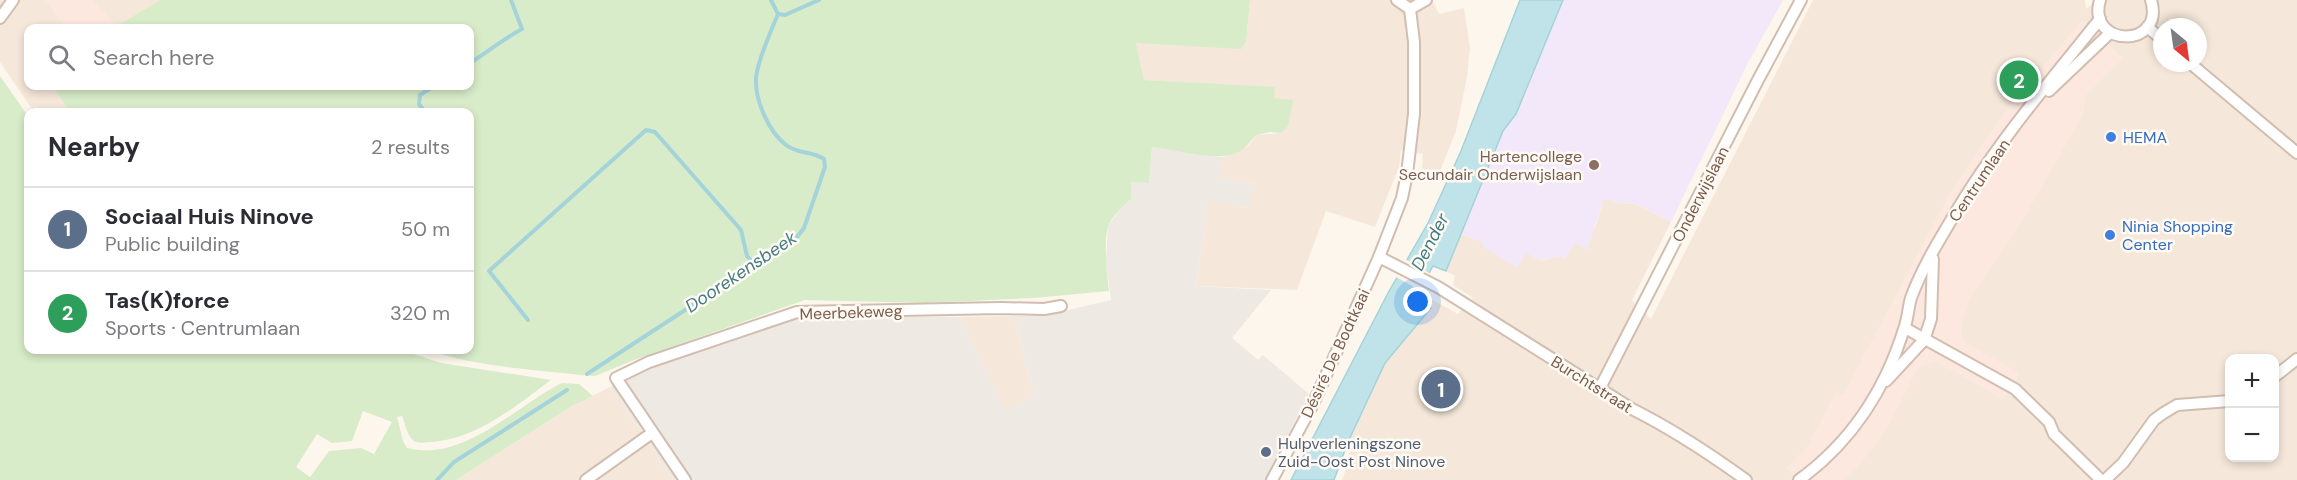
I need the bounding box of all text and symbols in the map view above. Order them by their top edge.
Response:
north arrow [2153,18,2207,72]
search box [24,24,474,90]
icon: search [45,41,78,74]
text: Search here [93,43,214,72]
pin: 2 [2000,58,2038,103]
place label: HEMA [2123,127,2167,148]
text: Nearby [48,130,140,164]
marker: HEMA [2104,130,2118,144]
text: 2 results [371,134,450,160]
street label: Centrumlaan [1944,135,2015,226]
street label: Onderwijslaan [1667,143,1734,246]
place label: Hartencollege Secundair Onderwijslaan [1399,146,1582,185]
marker: Hartencollege Secundair Onderwijslaan [1587,158,1601,172]
text: Sociaal Huis Ninove [105,202,314,231]
water label: Dender [1405,208,1455,275]
text: 1 [64,216,71,242]
text: 50 m [401,216,450,242]
place label: Ninia Shopping Center [2122,216,2233,255]
water label: Doorekensbeek [680,225,802,318]
marker: Ninia Shopping Center [2103,228,2117,242]
text: Public building [105,231,240,257]
street label: Désiré De Bodtkaai [1296,285,1375,421]
text: Tas(K)force [105,286,230,315]
your location [1403,287,1432,316]
text: 2 [62,300,73,326]
text: 320 m [390,300,450,326]
street label: Meerbekeweg [799,300,903,325]
text: Sports · Centrumlaan [105,315,300,341]
street label: Burchtstraat [1547,351,1636,418]
map controls [2225,354,2279,462]
button: + [2225,354,2279,408]
pin: 1 [1422,366,1460,412]
button: − [2225,408,2279,462]
place label: Hulpverleningszone Zuid-Oost Post Ninove [1278,433,1445,472]
marker: Hulpverleningszone Zuid-Oost Post Ninove [1259,445,1273,459]

